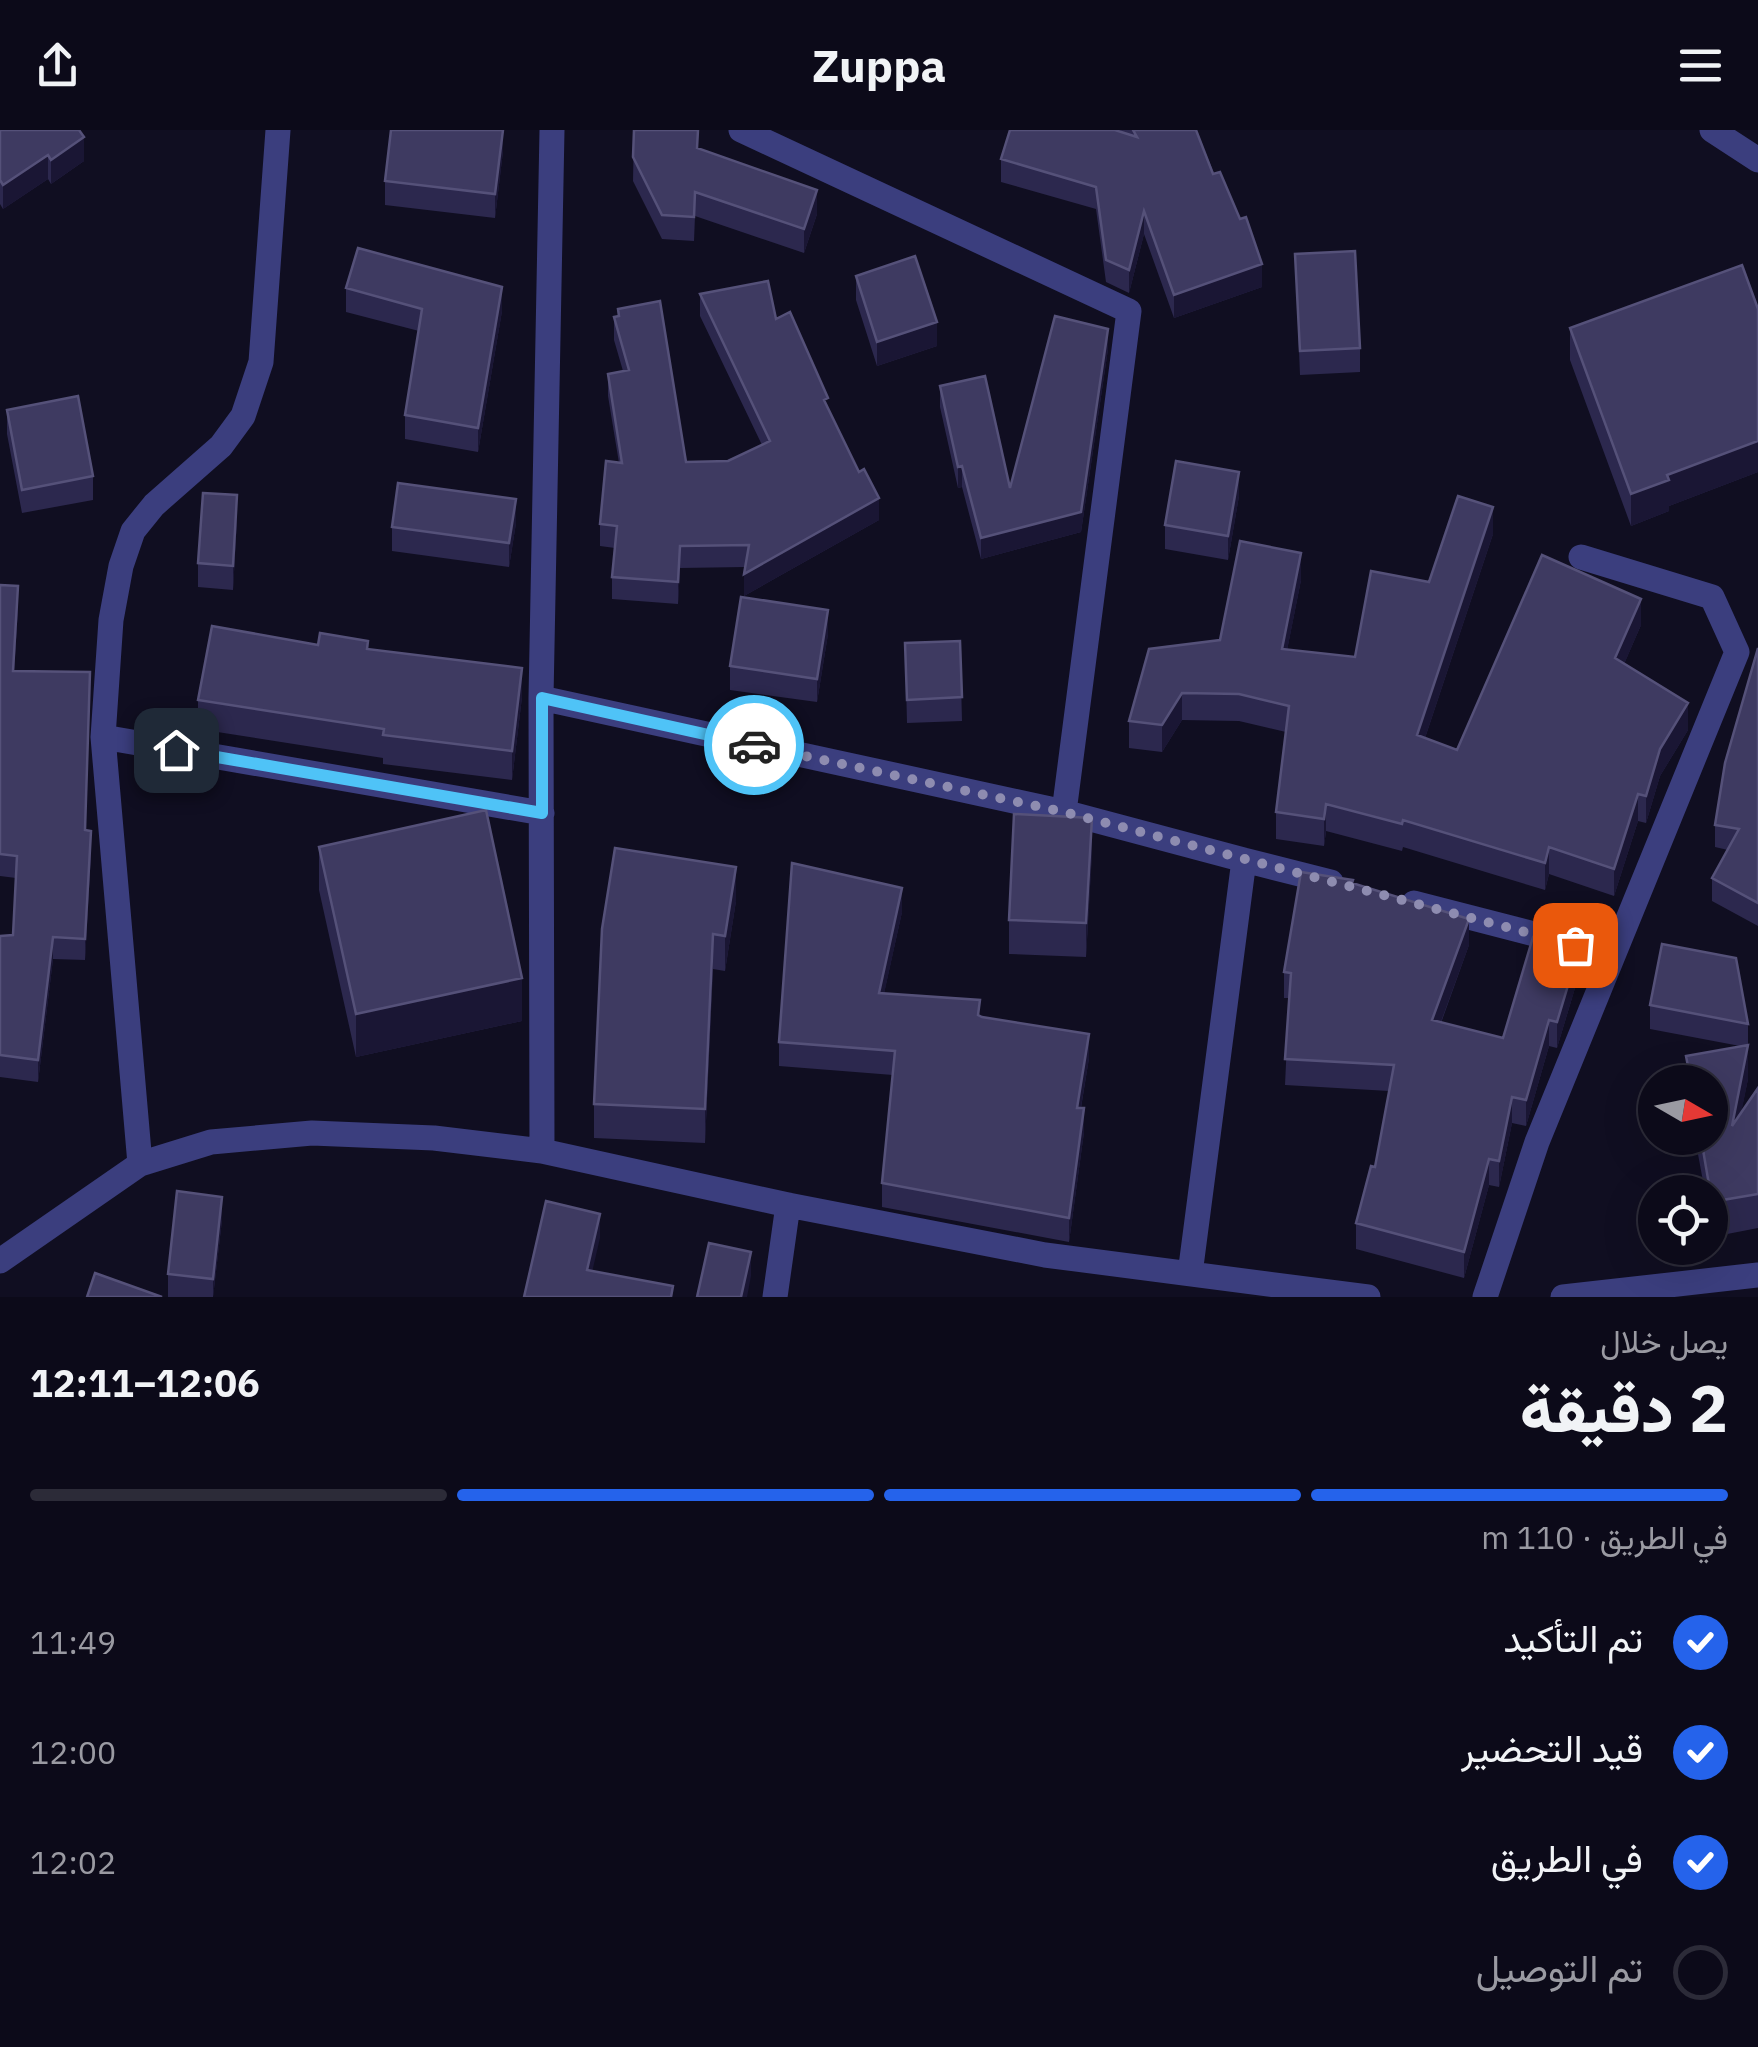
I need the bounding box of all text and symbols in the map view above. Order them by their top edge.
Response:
text: Zuppa [812,36,946,94]
icon: share [30,38,85,93]
icon: menu [1673,38,1728,93]
courier [704,695,804,795]
pin [134,708,219,793]
icon: car [727,718,782,773]
icon: home [149,723,204,778]
pin [1533,903,1618,988]
icon: bag [1548,918,1603,973]
north arrow [1638,1065,1728,1155]
map controls [1638,1065,1728,1265]
button: locate [1638,1175,1728,1265]
text: يصل خلال [1600,1320,1728,1362]
text: 12:06–12:11 [30,1358,260,1407]
text: 2 دقيقة [1520,1365,1728,1450]
text: في الطريق · 110 m [1481,1516,1728,1558]
text: تم التأكيد [1503,1613,1643,1662]
icon: check [1673,1615,1728,1670]
text: 11:49 [30,1621,116,1663]
text: قيد التحضير [1461,1723,1643,1772]
icon: check [1673,1725,1728,1780]
text: 12:00 [30,1731,116,1773]
text: في الطريق [1491,1833,1643,1882]
icon: check [1673,1835,1728,1890]
text: 12:02 [30,1841,116,1883]
text: تم التوصيل [1476,1943,1643,1992]

